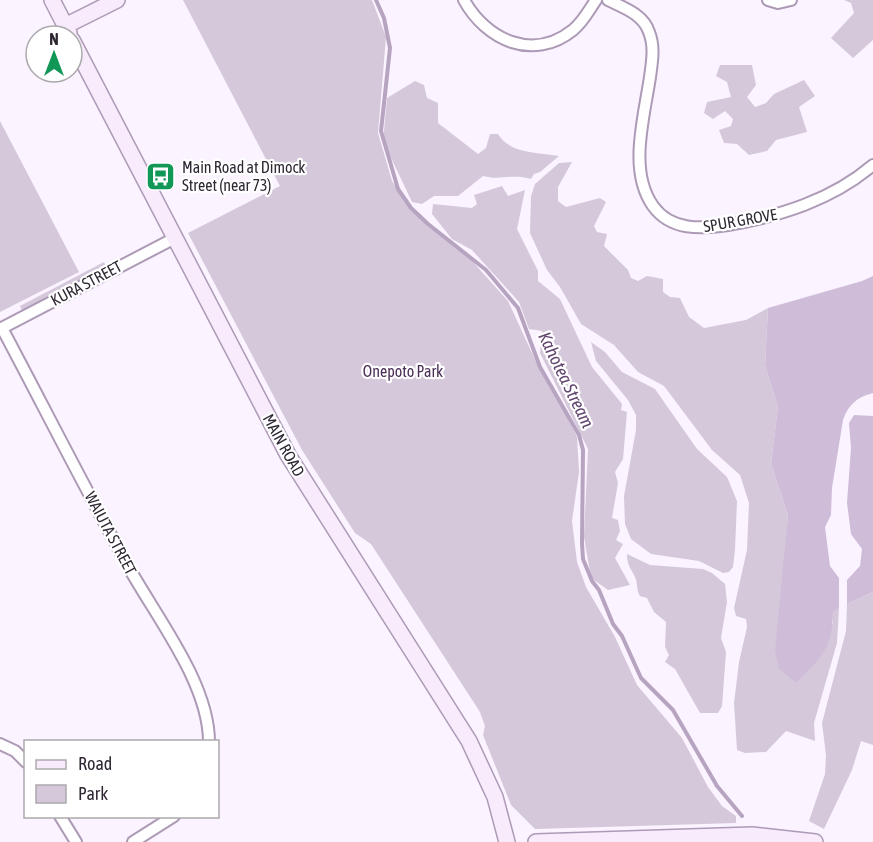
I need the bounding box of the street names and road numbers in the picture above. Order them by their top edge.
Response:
street label: SPUR GROVE [702,205,778,235]
street label: KURA STREET [47,257,125,309]
street label: MAIN ROAD [260,411,308,479]
street label: WAIUTA STREET [82,488,140,578]

